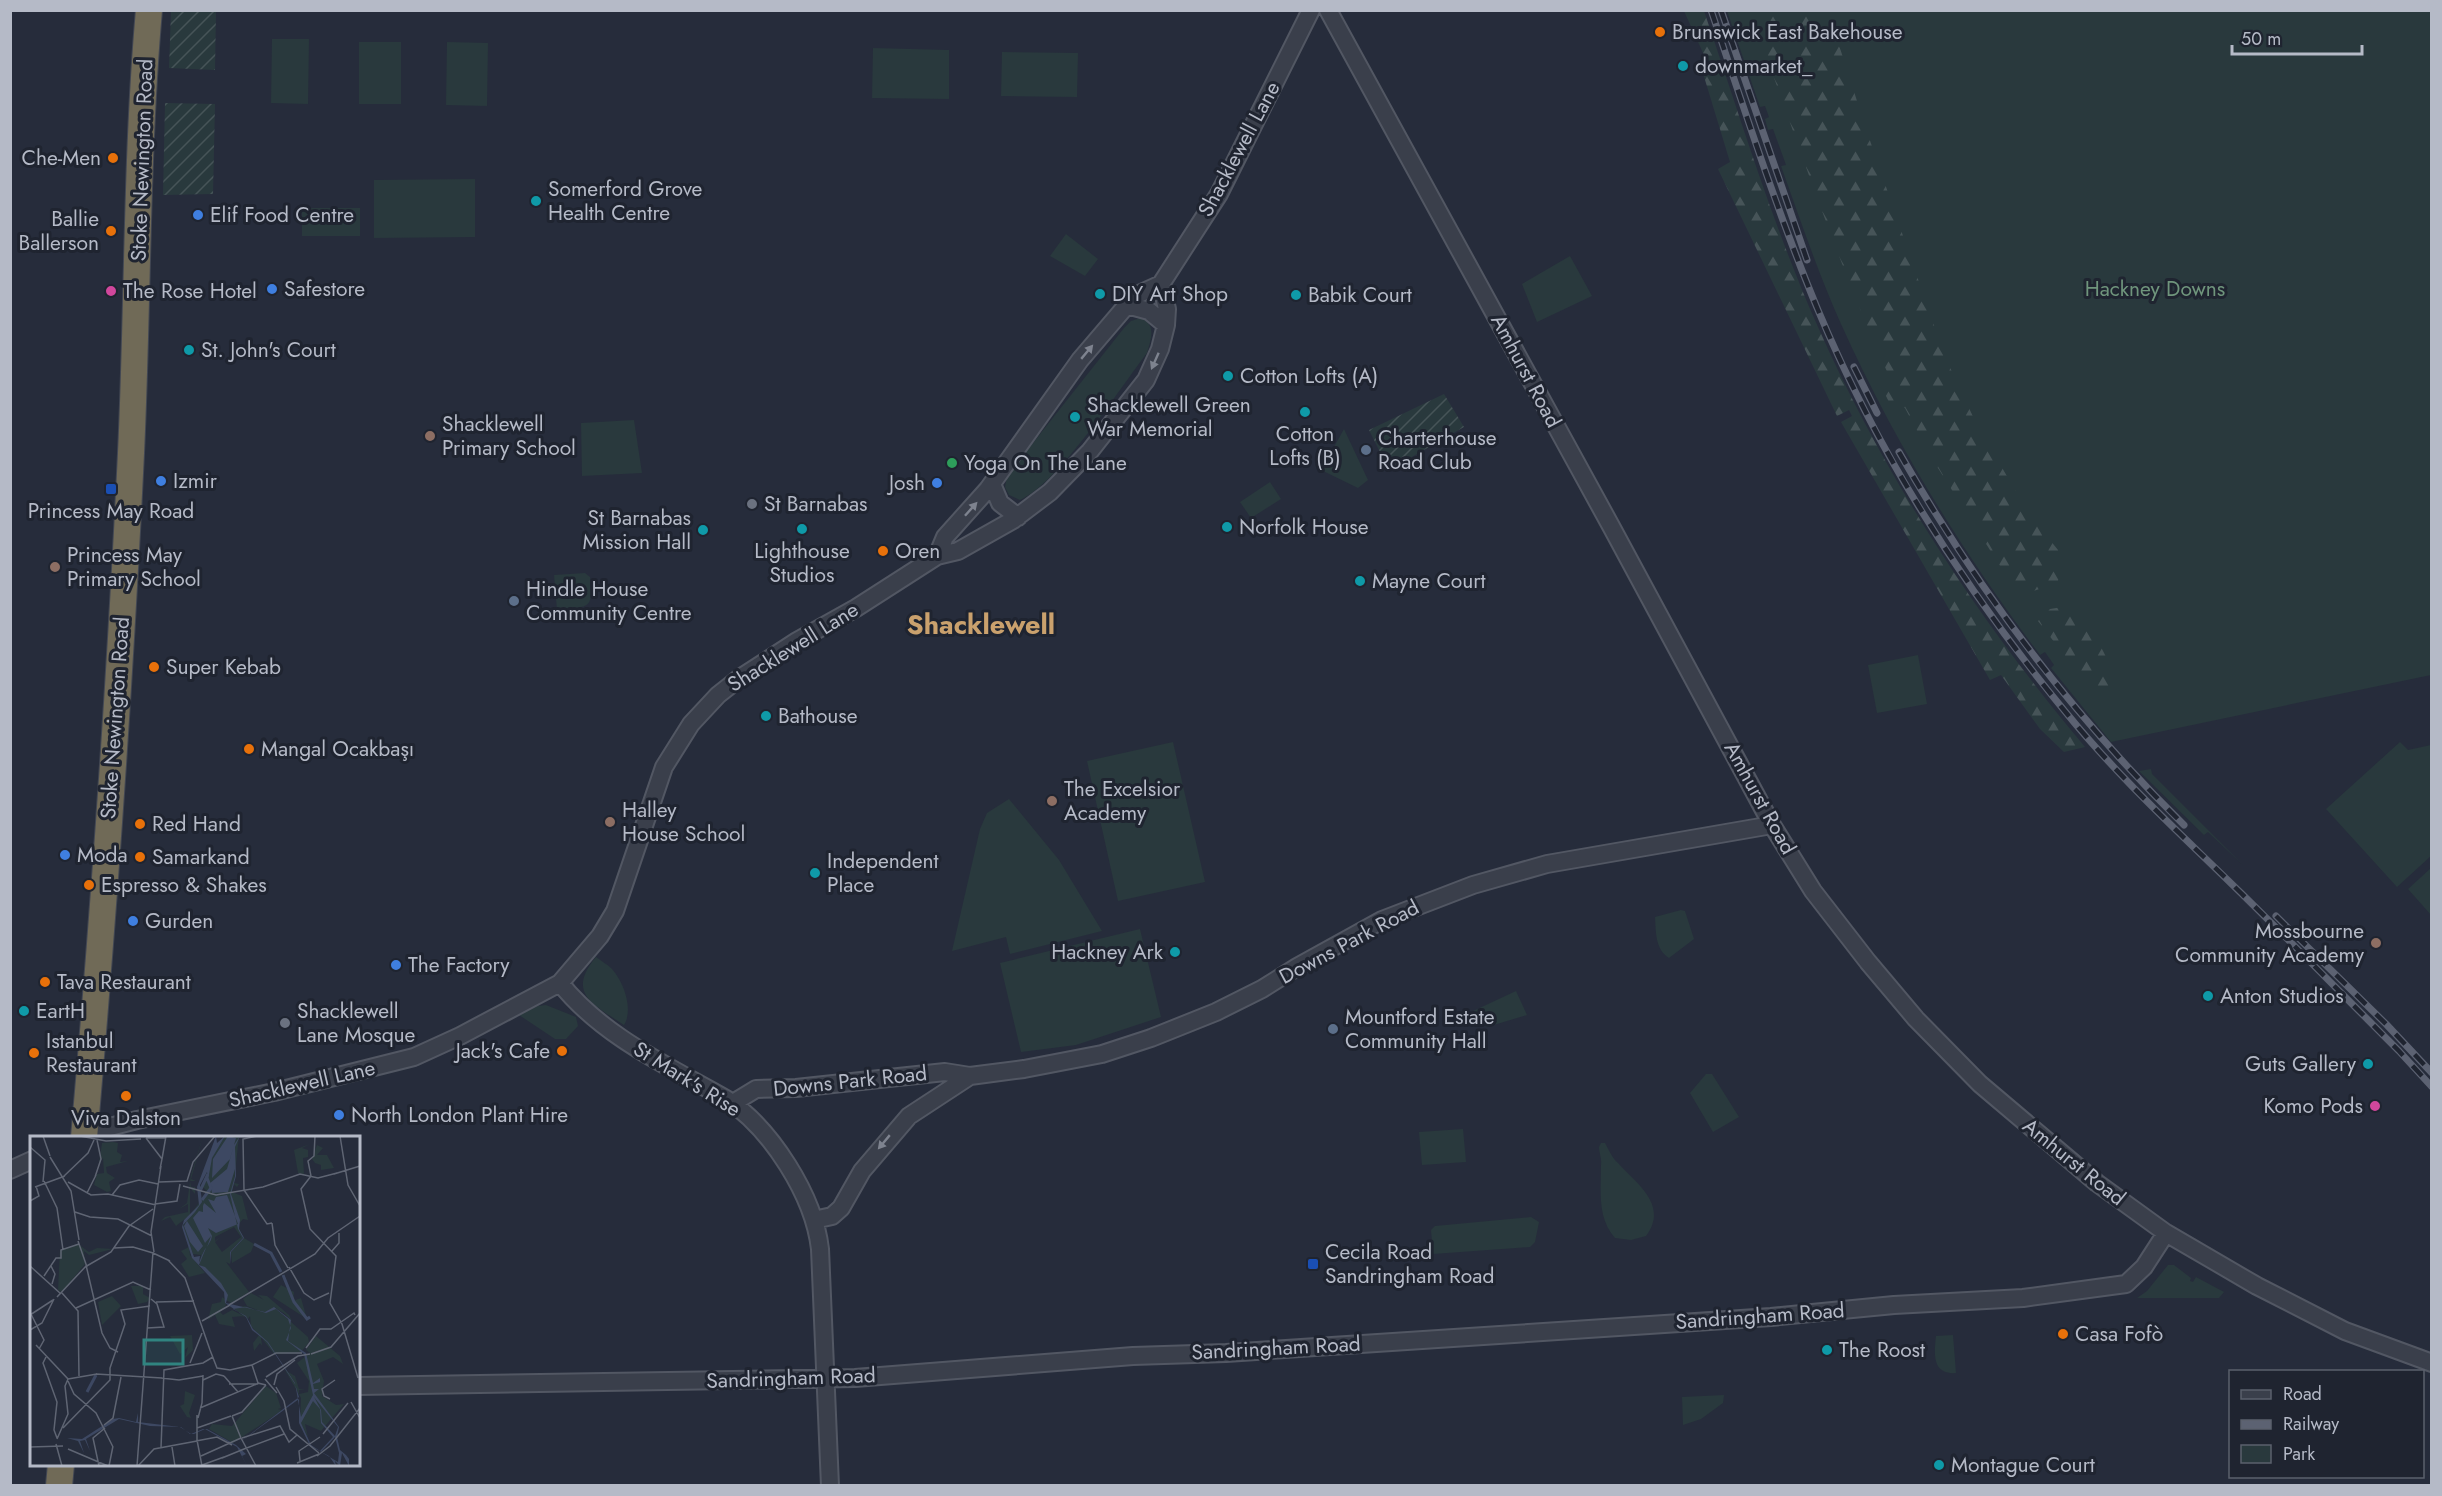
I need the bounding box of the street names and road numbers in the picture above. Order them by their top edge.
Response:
street label: Stoke Newington Road [123,58,161,262]
street label: Shacklewell Lane [1191,76,1287,222]
street label: Amhurst Road [1484,309,1568,433]
street label: Shacklewell Lane [722,595,864,699]
street label: Stoke Newington Road [93,616,137,820]
street label: Amhurst Road [1717,736,1803,860]
street label: Downs Park Road [1274,892,1424,992]
street label: St Mark's Rise [628,1034,747,1124]
street label: Shacklewell Lane [226,1053,378,1115]
street label: Downs Park Road [772,1058,928,1104]
street label: Amhurst Road [2016,1111,2132,1213]
street label: Sandringham Road [1674,1295,1846,1337]
street label: Sandringham Road [1191,1329,1361,1367]
street label: Sandringham Road [706,1360,876,1396]

